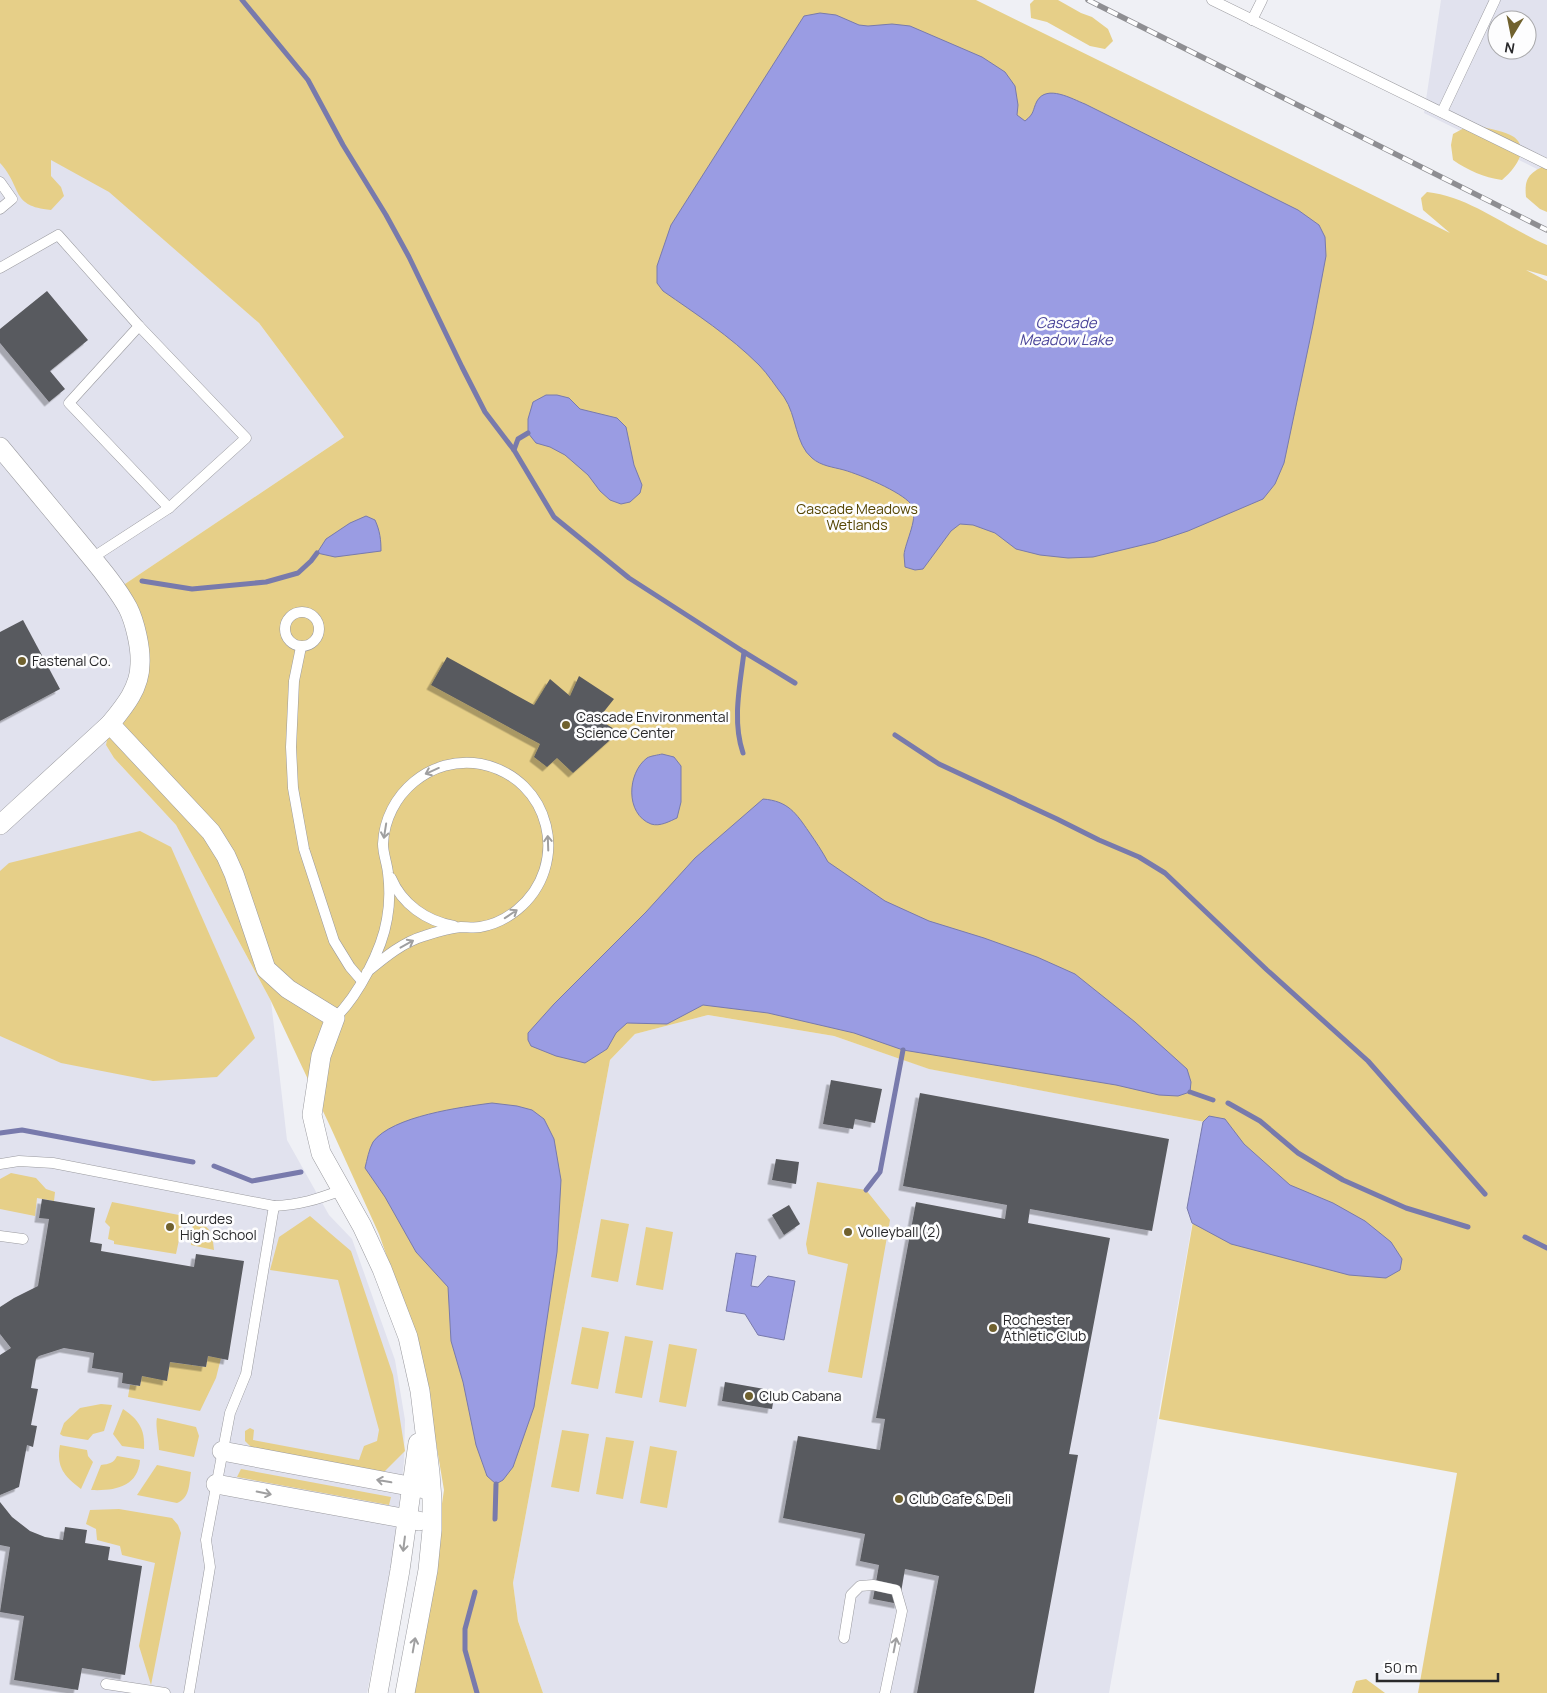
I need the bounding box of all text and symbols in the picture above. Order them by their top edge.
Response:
north arrow [1487,10,1537,60]
text: N [1503,38,1516,59]
water label: Cascade Meadow Lake [1019,312,1114,350]
park label: Cascade Meadows Wetlands [796,499,918,534]
place label: Fastenal Co. [32,651,111,670]
marker: Fastenal Co. [16,655,28,667]
place label: Cascade Environmental Science Center [576,707,729,742]
marker: Cascade Environmental Science Center [560,719,572,731]
one-way arrow [425,766,440,776]
one-way arrow [380,823,390,839]
one-way arrow [543,835,553,851]
one-way arrow [504,908,518,919]
one-way arrow [399,939,414,949]
place label: Lourdes High School [180,1209,257,1244]
marker: Lourdes High School [164,1221,176,1233]
place label: Volleyball (2) [858,1222,941,1241]
marker: Volleyball (2) [842,1226,854,1238]
place label: Rochester Athletic Club [1003,1310,1086,1345]
marker: Rochester Athletic Club [987,1322,999,1334]
place label: Club Cabana [759,1386,842,1405]
marker: Club Cabana [743,1390,755,1402]
one-way arrow [376,1475,392,1485]
one-way arrow [256,1489,272,1499]
place label: Club Cafe & Deli [909,1489,1011,1508]
marker: Club Cafe & Deli [893,1493,905,1505]
one-way arrow [399,1536,409,1552]
one-way arrow [409,1637,419,1653]
one-way arrow [891,1638,900,1654]
scale bar [1377,1650,1498,1682]
text: 50 m [1384,1657,1418,1678]

